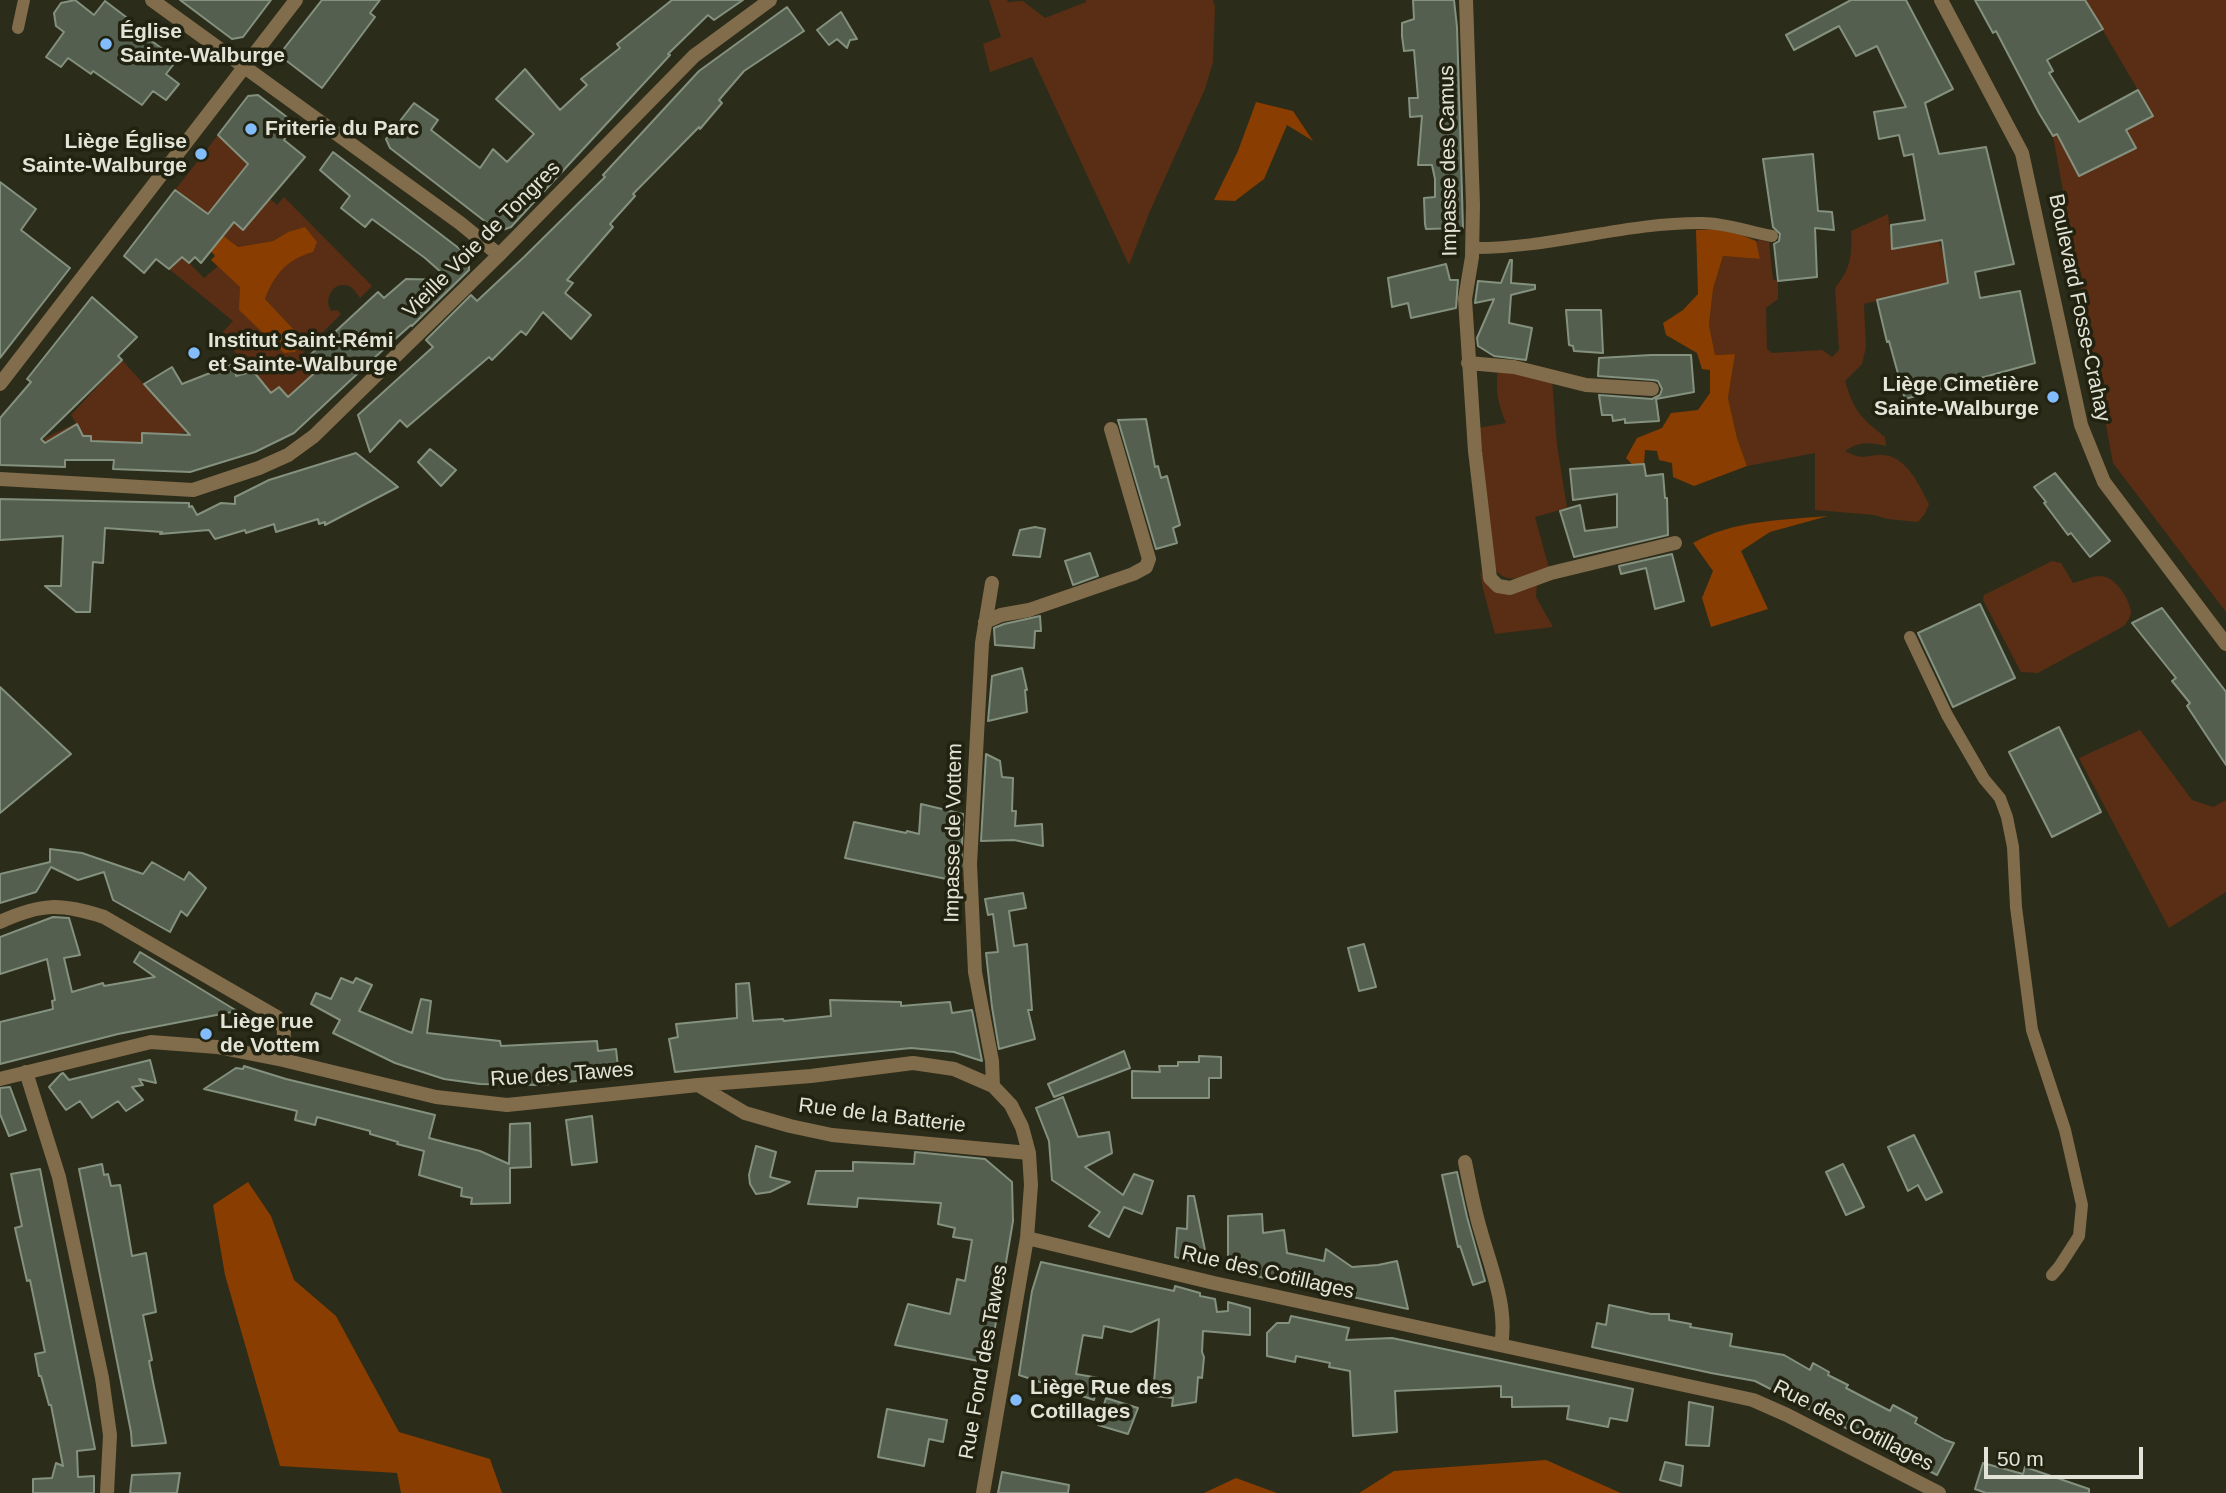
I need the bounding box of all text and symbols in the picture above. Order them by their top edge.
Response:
place label: Église Sainte-Walburge [120,19,285,69]
marker: Église Sainte-Walburge [98,36,114,52]
street label: Impasse des Camus [1435,65,1463,257]
place label: Friterie du Parc [265,116,419,142]
marker: Friterie du Parc [243,121,259,137]
place label: Liège Église Sainte-Walburge [22,129,187,179]
marker: Liège Église Sainte-Walburge [193,146,209,162]
street label: Vieille Voie de Tongres [398,156,566,324]
street label: Boulevard Fosse-Crahay [2043,192,2115,424]
place label: Institut Saint-Rémi et Sainte-Walburge [208,328,397,378]
marker: Institut Saint-Rémi et Sainte-Walburge [186,345,202,361]
place label: Liège Cimetière Sainte-Walburge [1874,372,2039,422]
marker: Liège Cimetière Sainte-Walburge [2045,389,2061,405]
street label: Impasse de Vottem [940,743,968,923]
place label: Liège rue de Vottem [220,1009,320,1059]
marker: Liège rue de Vottem [198,1026,214,1042]
street label: Rue des Tawes [490,1057,634,1093]
street label: Rue de la Batterie [797,1093,967,1139]
street label: Rue des Cotillages [1179,1241,1357,1305]
street label: Rue Fond des Tawes [954,1263,1014,1461]
place label: Liège Rue des Cotillages [1030,1375,1172,1425]
street label: Rue des Cotillages [1769,1375,1937,1477]
marker: Liège Rue des Cotillages [1008,1392,1024,1408]
scale bar [1988,1434,2147,1478]
text: 50 m [1997,1447,2044,1470]

